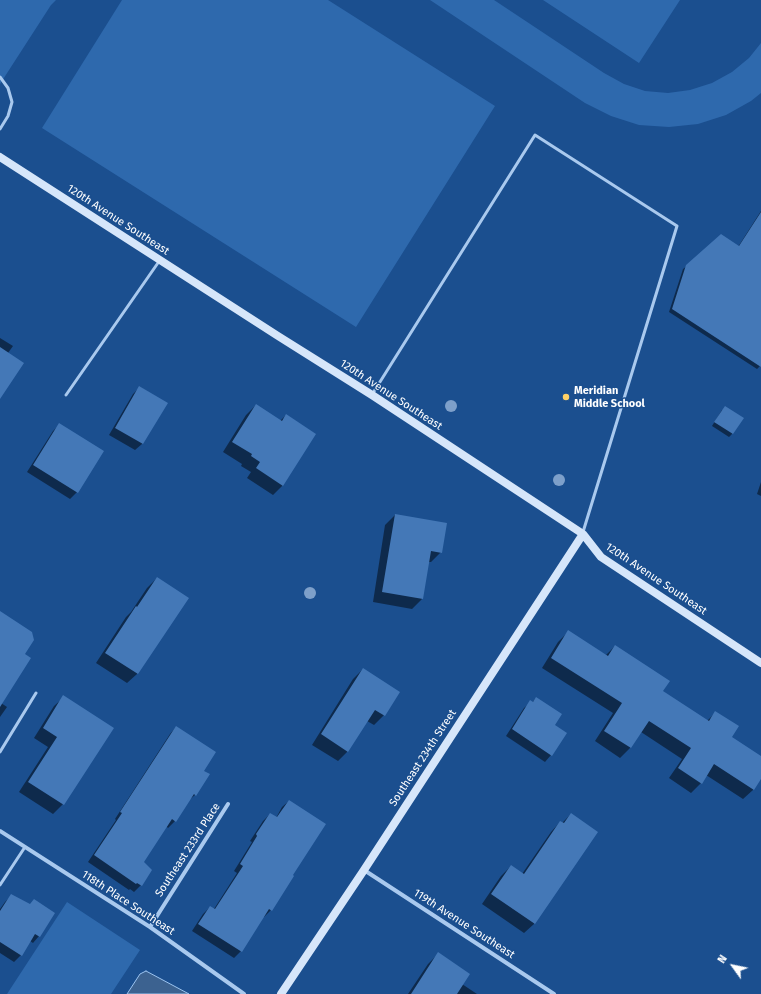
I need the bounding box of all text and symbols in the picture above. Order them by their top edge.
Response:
street label: 120th Avenue Southeast [64,182,172,258]
street label: 120th Avenue Southeast [337,357,445,433]
place label: Meridian Middle School [574,384,645,410]
marker: Meridian Middle School [561,392,571,402]
street label: 120th Avenue Southeast [603,540,709,618]
street label: Southeast 234th Street [387,707,459,809]
street label: Southeast 233rd Place [153,801,223,899]
street label: 118th Place Southeast [79,868,177,938]
street label: 119th Avenue Southeast [411,886,517,962]
north arrow [713,946,753,986]
text: N [715,953,730,966]

